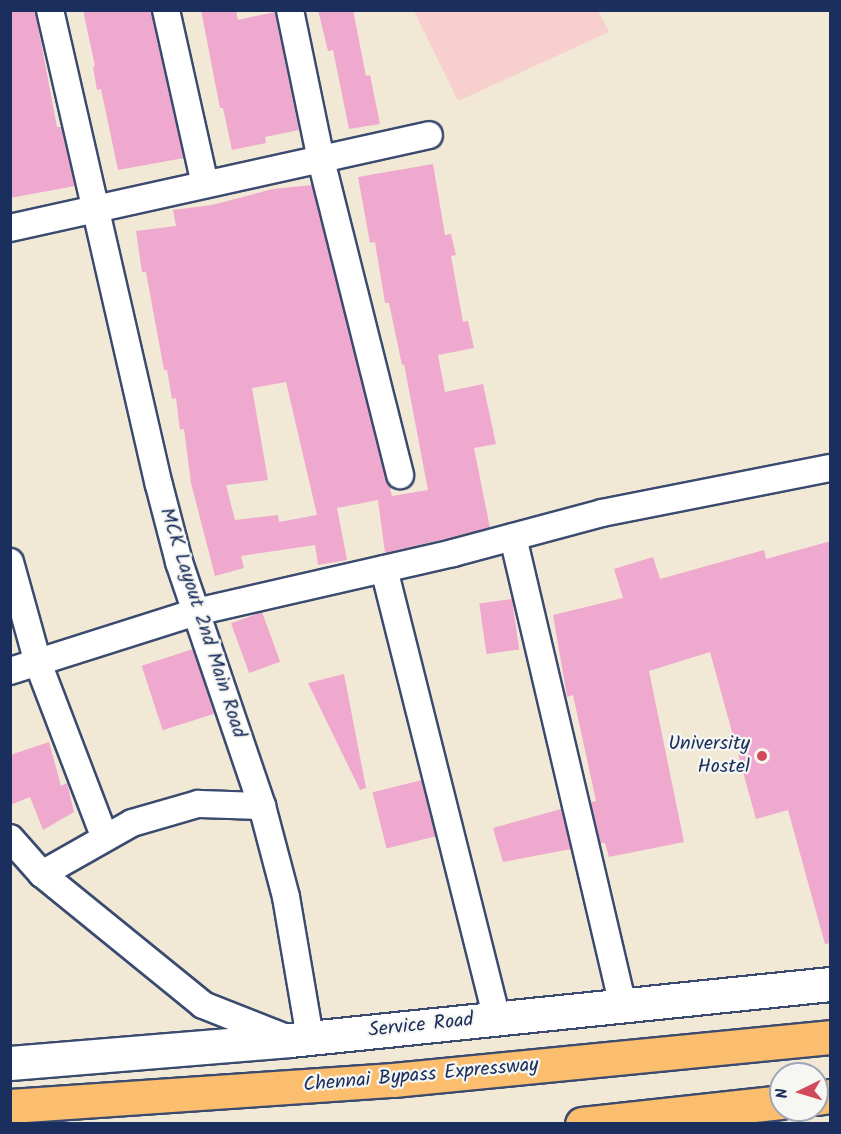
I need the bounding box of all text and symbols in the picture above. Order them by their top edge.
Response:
street label: MCK Layout 2nd Main Road [153,505,251,741]
place label: University Hostel [668,732,750,779]
marker: University Hostel [755,749,769,763]
street label: Service Road [367,1009,475,1043]
street label: Chennai Bypass Expressway [302,1054,540,1098]
north arrow [769,1062,829,1122]
text: N [770,1087,795,1100]

